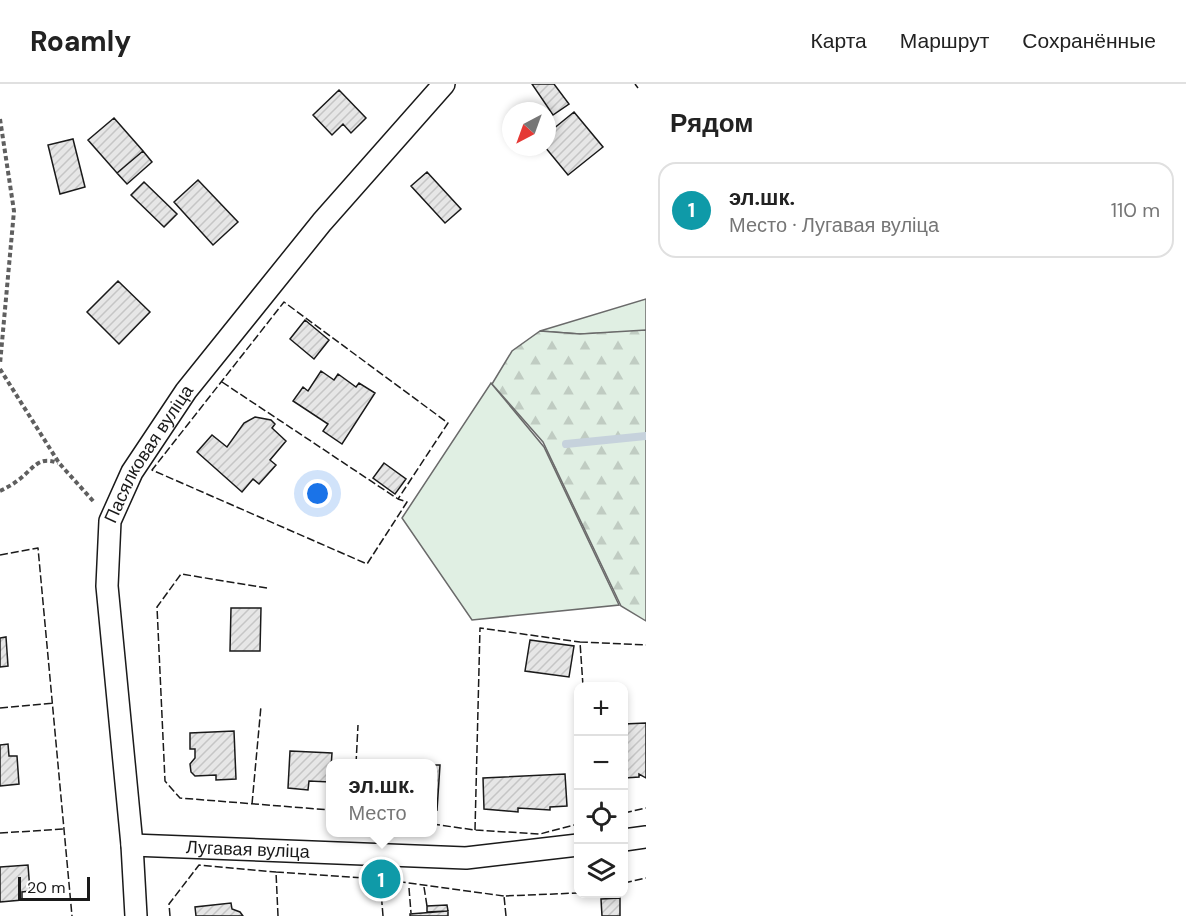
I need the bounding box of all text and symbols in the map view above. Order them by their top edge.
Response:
text: Roamly [30,23,131,60]
text: Карта [811,27,867,55]
text: Маршрут [900,27,989,55]
text: Сохранённые [1022,27,1156,55]
north arrow [502,102,556,156]
text: Рядом [670,106,753,140]
text: эл.шк. [729,183,795,212]
text: 1 [688,197,695,223]
text: 110 m [1111,197,1160,223]
text: Место · Лугавая вуліца [729,212,939,238]
street label: Пасялковая вуліца [99,379,199,527]
your location [303,479,332,508]
map controls [574,682,628,898]
button: + [574,682,628,736]
button: − [574,736,628,790]
popup [326,759,437,837]
text: эл.шк. [348,771,415,800]
button: locate [574,790,628,844]
text: Место [348,800,407,826]
street label: Лугавая вуліца [186,835,311,864]
button: layers [574,844,628,898]
pin: 1 [362,856,400,902]
scale bar [18,874,90,902]
text: 20 m [27,877,66,898]

